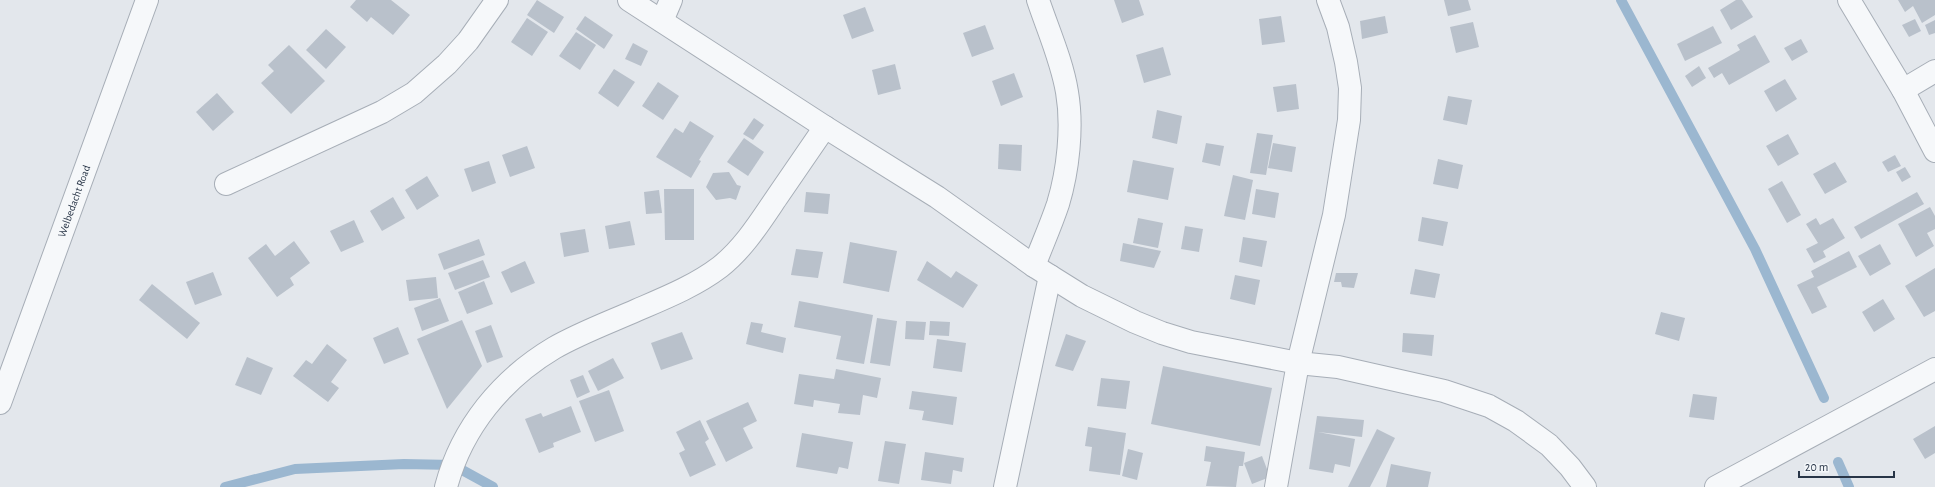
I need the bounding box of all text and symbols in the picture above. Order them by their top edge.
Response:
street label: Welbedacht Road [56,163,92,239]
scale bar [1799,453,1894,479]
text: 20 m [1805,461,1828,473]

